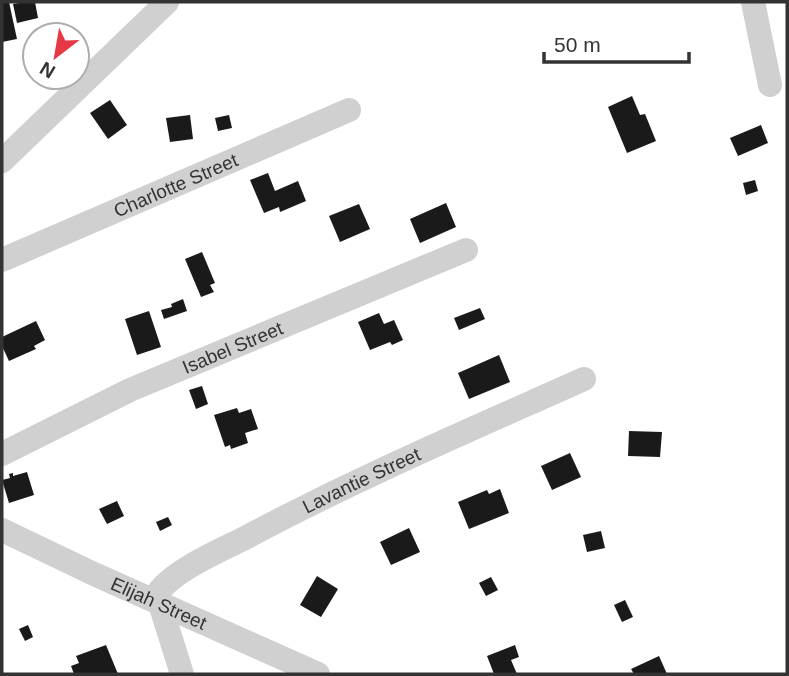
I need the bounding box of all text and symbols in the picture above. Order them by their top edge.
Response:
north arrow [21,21,91,91]
scale bar [544,21,689,65]
text: 50 m [554,33,601,56]
text: N [36,58,59,83]
street label: Charlotte Street [110,149,242,222]
street label: Isabel Street [179,317,287,378]
street label: Lavantie Street [299,443,424,518]
street label: Elijah Street [108,573,210,634]

